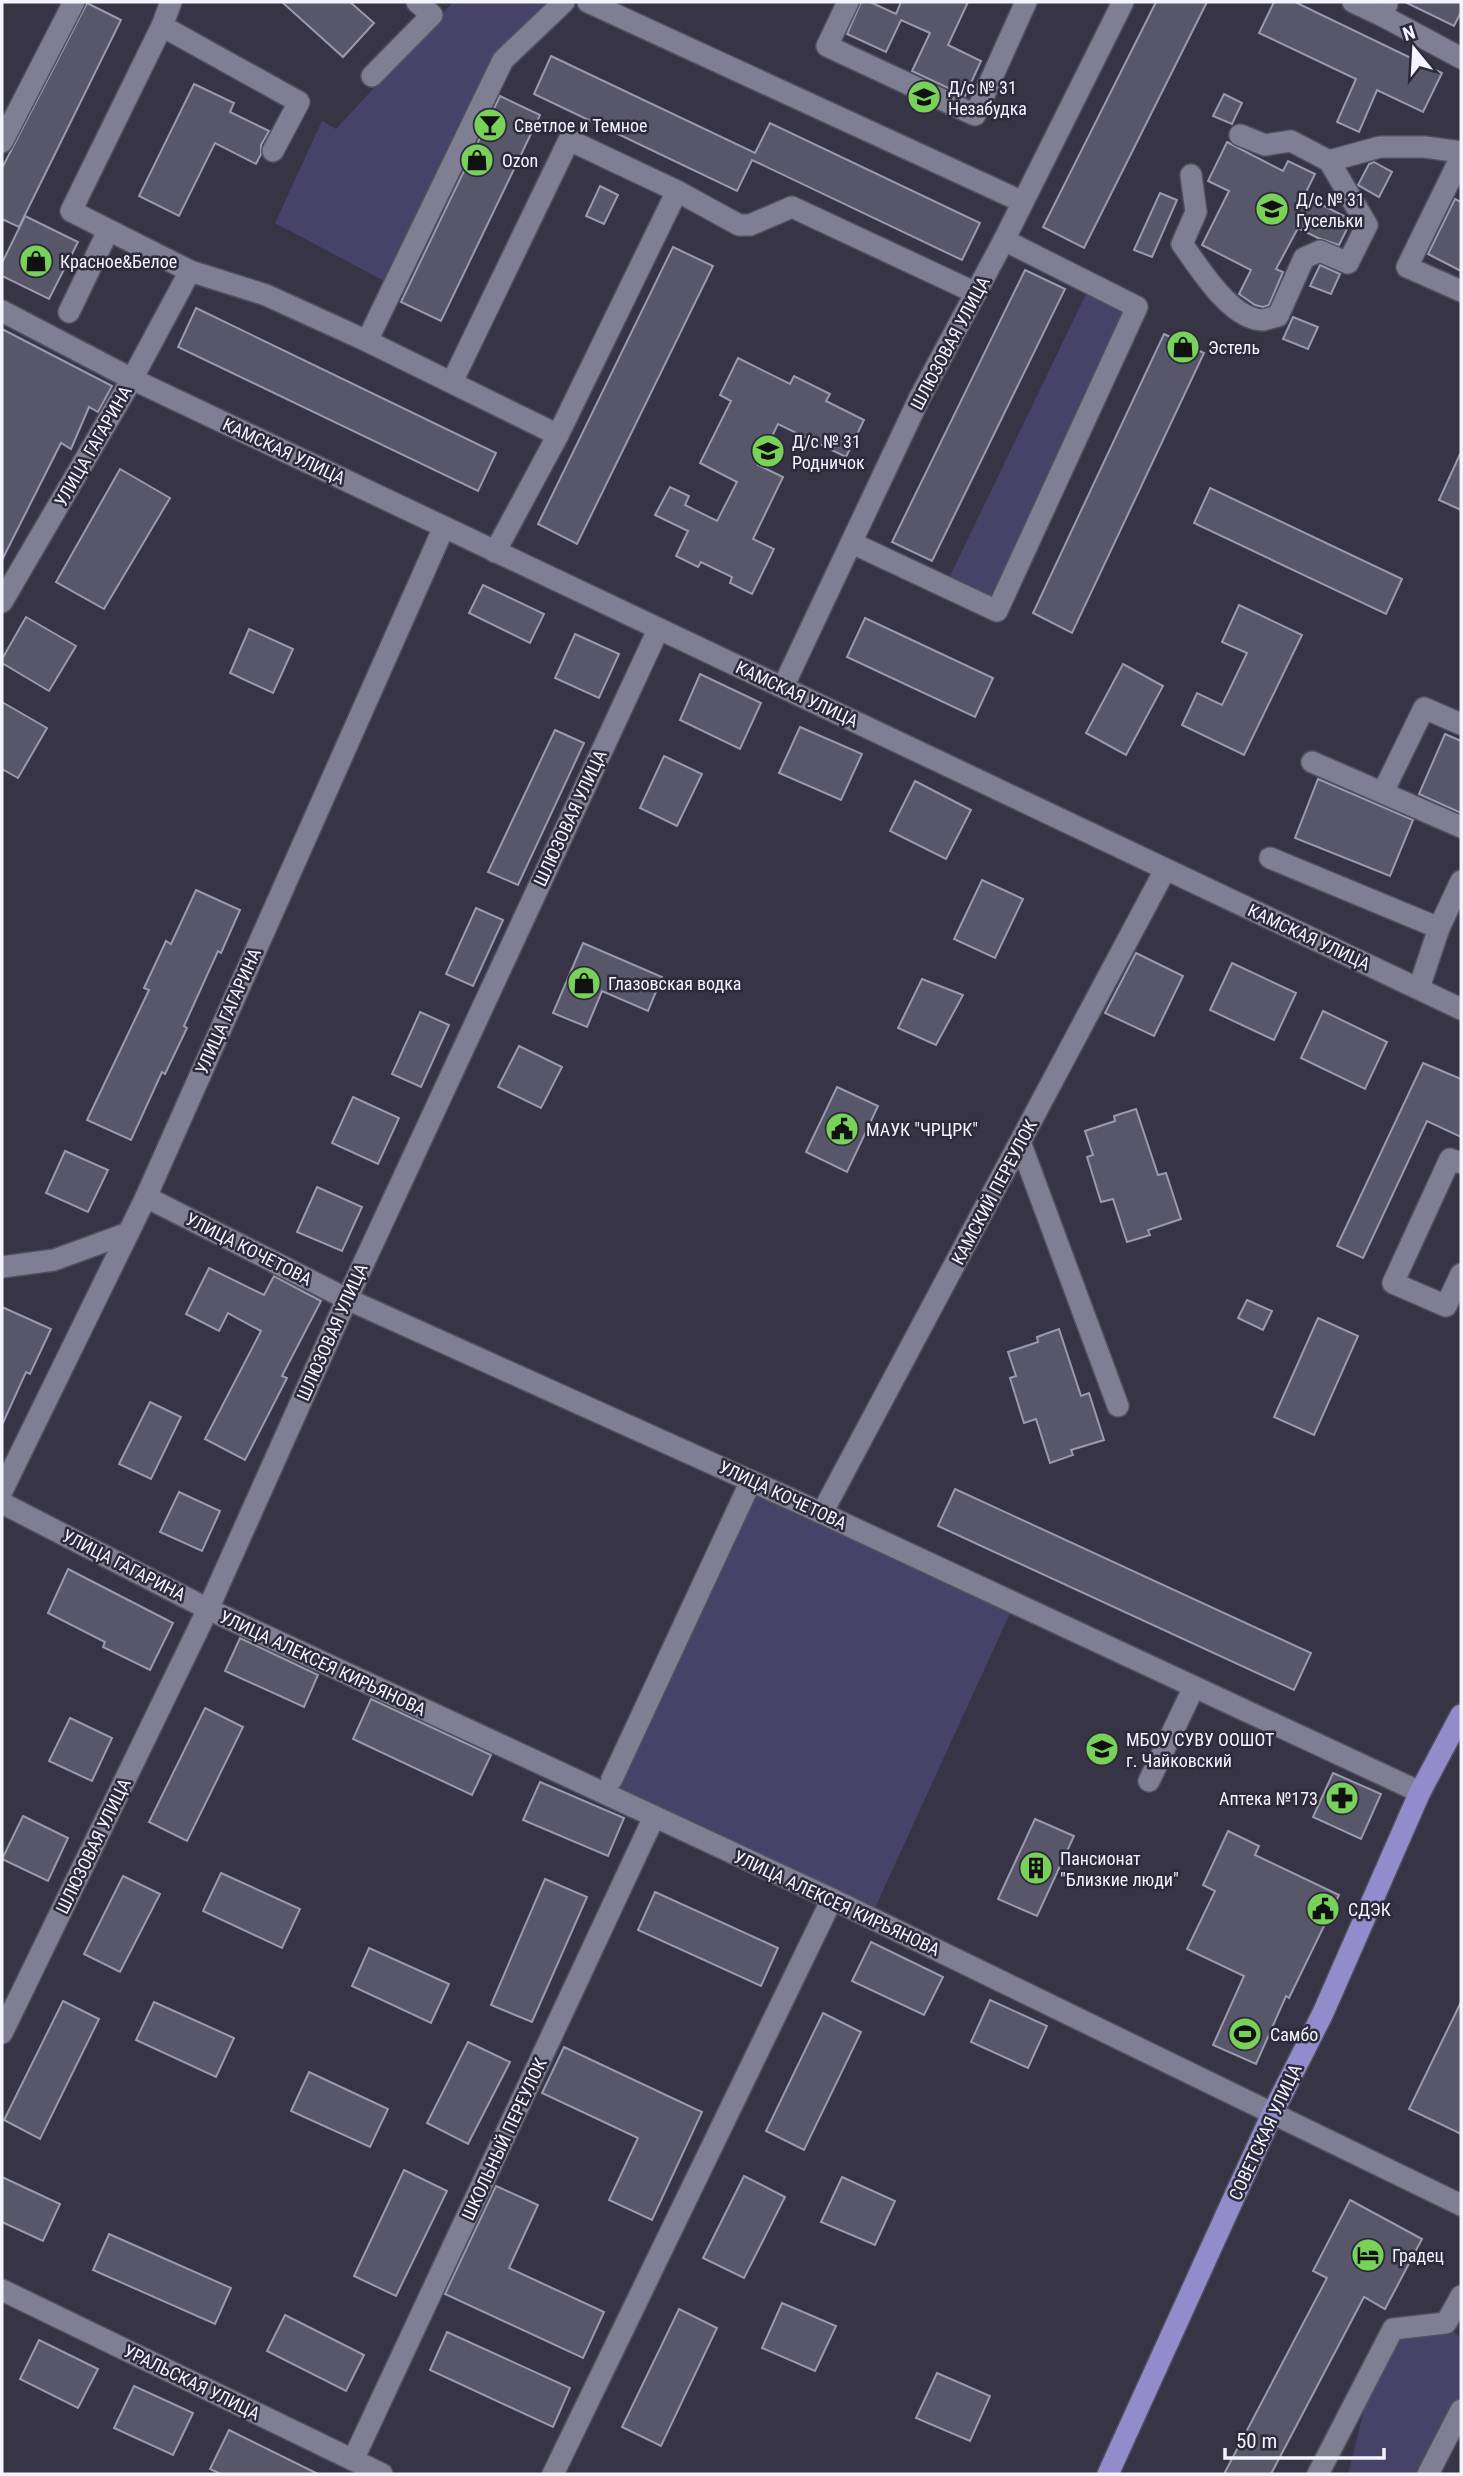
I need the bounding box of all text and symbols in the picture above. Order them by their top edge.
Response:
north arrow [1379,14,1449,84]
text: N [1400,21,1418,46]
place label: Д/с № 31 Незабудка [948,77,1027,119]
school or university icon: Д/с № 31 Незабудка [905,78,943,116]
bar icon: Светлое и Темное [471,106,509,144]
place label: Светлое и Темное [514,115,647,136]
shop icon: Ozon [458,141,496,179]
place label: Ozon [502,150,538,171]
place label: Д/с № 31 Гусельки [1296,189,1365,231]
school or university icon: Д/с № 31 Гусельки [1253,190,1291,228]
shop icon: Красное&Белое [17,242,55,280]
place label: Красное&Белое [60,251,177,272]
street label: ШЛЮЗОВАЯ УЛИЦА [906,272,994,413]
shop icon: Эстель [1164,328,1202,366]
place label: Эстель [1208,337,1260,358]
street label: УЛИЦА ГАГАРИНА [50,382,136,510]
street label: КАМСКАЯ УЛИЦА [219,413,349,489]
place label: Д/с № 31 Родничок [792,431,865,473]
school or university icon: Д/с № 31 Родничок [749,432,787,470]
street label: КАМСКАЯ УЛИЦА [732,656,862,732]
street label: ШЛЮЗОВАЯ УЛИЦА [529,746,611,889]
street label: КАМСКАЯ УЛИЦА [1244,899,1374,975]
street label: УЛИЦА ГАГАРИНА [191,944,265,1077]
shop icon: Глазовская водка [565,964,603,1002]
place label: Глазовская водка [608,973,741,994]
public building icon: МАУК "ЧРЦРК" [823,1110,861,1148]
street label: КАМСКИЙ ПЕРЕУЛОК [947,1116,1041,1268]
place label: МАУК "ЧРЦРК" [866,1119,978,1140]
street label: УЛИЦА КОЧЕТОВА [183,1208,316,1290]
street label: ШЛЮЗОВАЯ УЛИЦА [292,1260,372,1404]
street label: УЛИЦА КОЧЕТОВА [716,1456,851,1534]
street label: УЛИЦА ГАГАРИНА [59,1525,190,1605]
street label: УЛИЦА АЛЕКСЕЯ КИРЬЯНОВА [217,1606,430,1720]
place label: МБОУ СУВУ ООШОТ г. Чайковский [1126,1729,1274,1771]
school or university icon: МБОУ СУВУ ООШОТ г. Чайковский [1083,1730,1121,1768]
street label: ШЛЮЗОВАЯ УЛИЦА [51,1774,135,1917]
pharmacy icon: Аптека №173 [1323,1779,1361,1817]
place label: Аптека №173 [1219,1788,1318,1809]
street label: УЛИЦА АЛЕКСЕЯ КИРЬЯНОВА [731,1846,944,1960]
place label: Пансионат "Близкие люди" [1060,1848,1179,1890]
building icon: Пансионат "Близкие люди" [1017,1849,1055,1887]
public building icon: СДЭК [1304,1890,1342,1928]
place label: СДЭК [1348,1899,1391,1920]
sports icon: Самбо [1226,2015,1264,2053]
place label: Самбо [1270,2024,1318,2045]
street label: ШКОЛЬНЫЙ ПЕРЕУЛОК [457,2055,551,2223]
street label: СОВЕТСКАЯ УЛИЦА [1224,2060,1306,2203]
hotel icon: Градец [1349,2236,1387,2274]
place label: Градец [1392,2245,1444,2266]
street label: УРАЛЬСКАЯ УЛИЦА [121,2340,264,2424]
scale bar [1225,2416,1384,2460]
text: 50 m [1236,2429,1277,2453]

